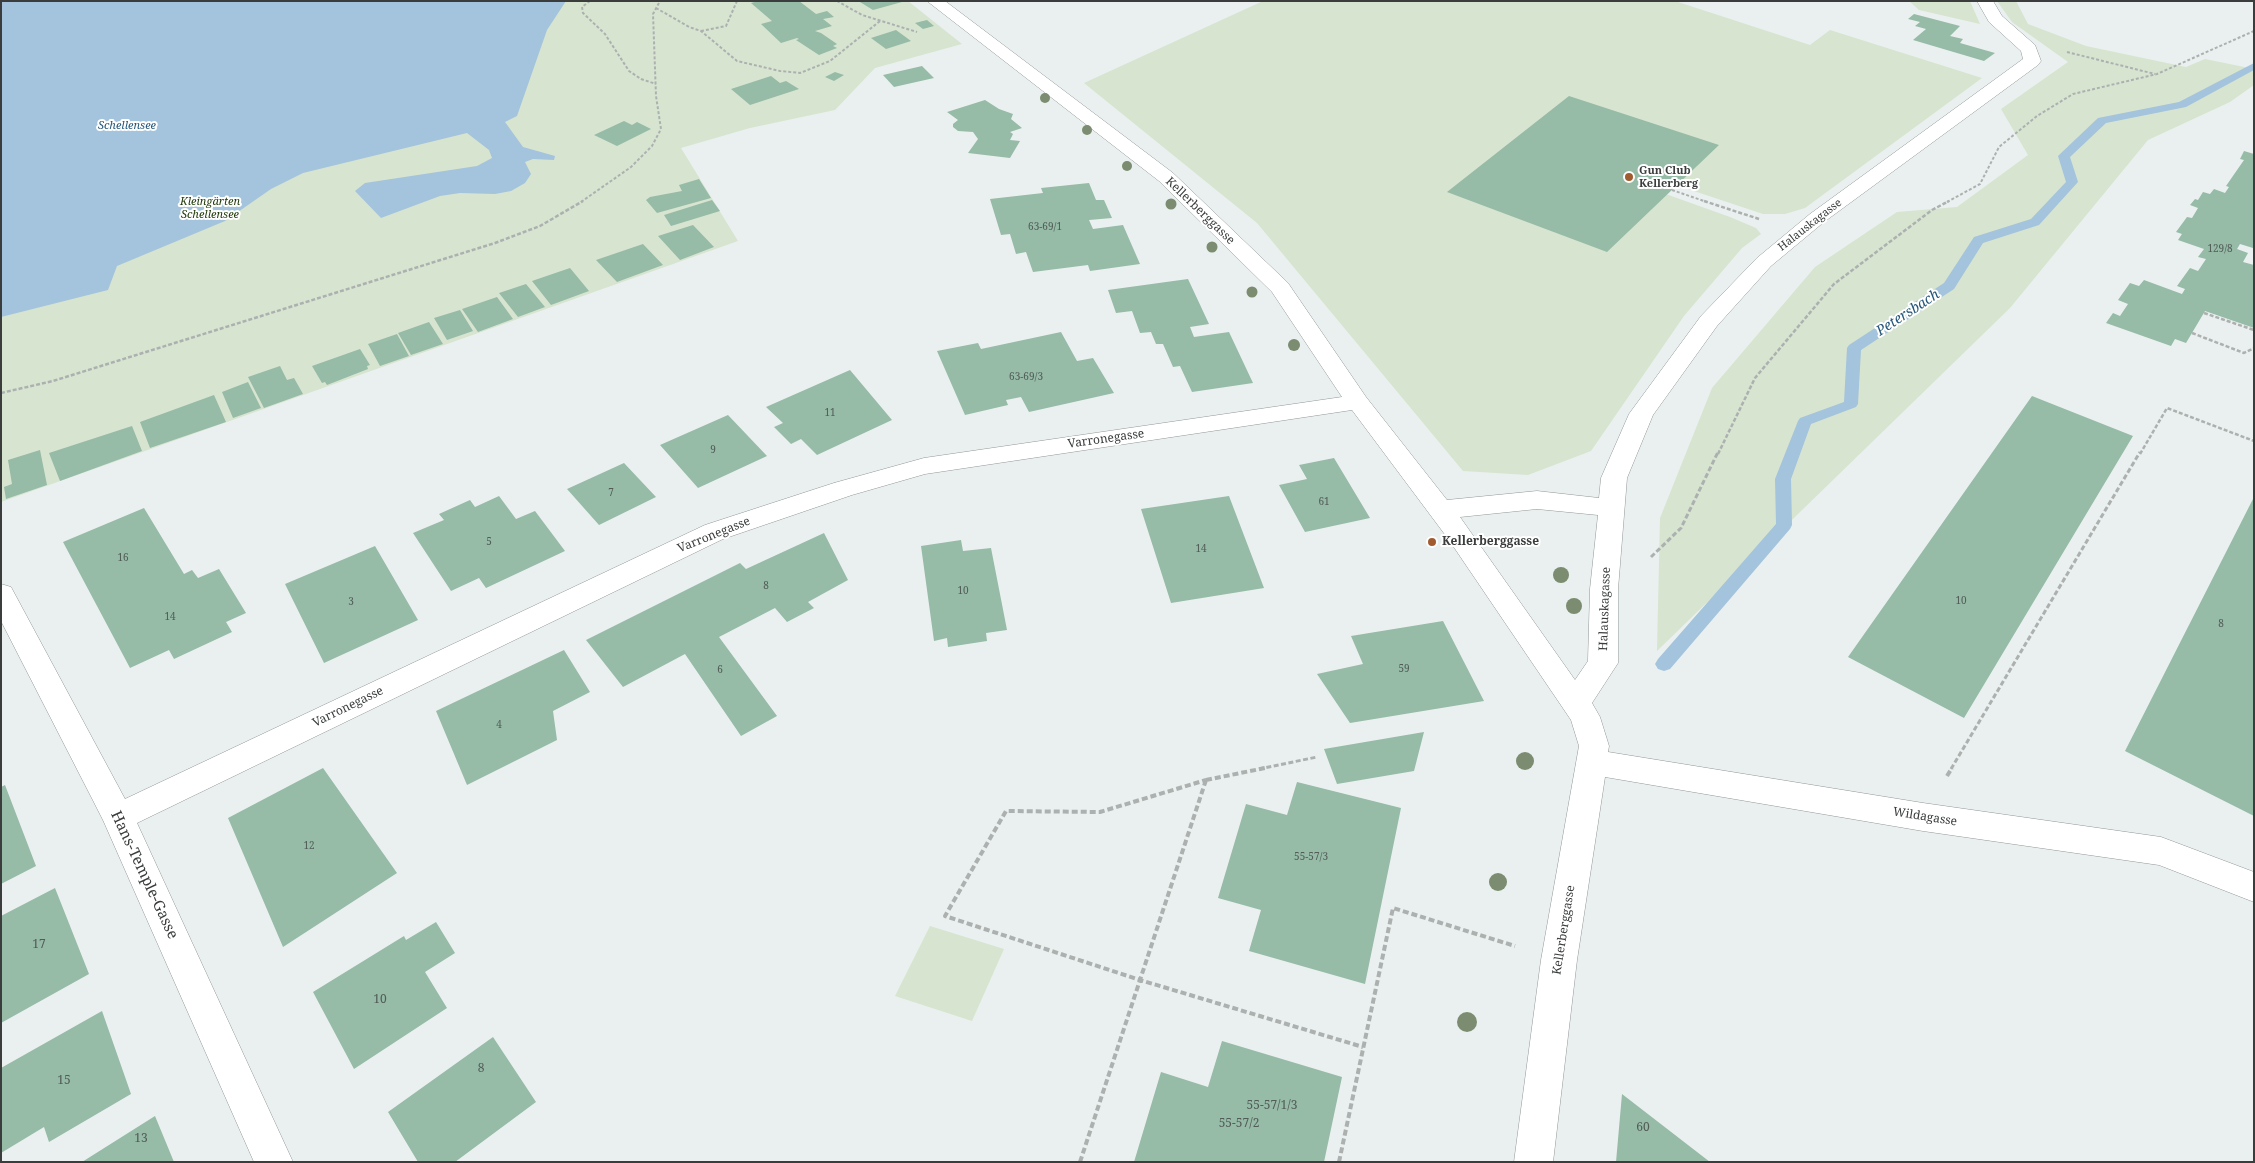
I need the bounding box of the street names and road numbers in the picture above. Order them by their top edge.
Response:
street label: Kellerberggasse [1162,174,1238,248]
street label: Halauskagasse [1776,196,1844,254]
street label: Varronegasse [1067,427,1145,451]
street label: Varronegasse [676,514,752,556]
street label: Halauskagasse [1596,567,1614,651]
street label: Varronegasse [310,684,386,730]
street label: Wildagasse [1892,805,1958,829]
street label: Hans-Temple-Gasse [106,808,182,942]
street label: Kellerberggasse [1550,884,1578,976]

